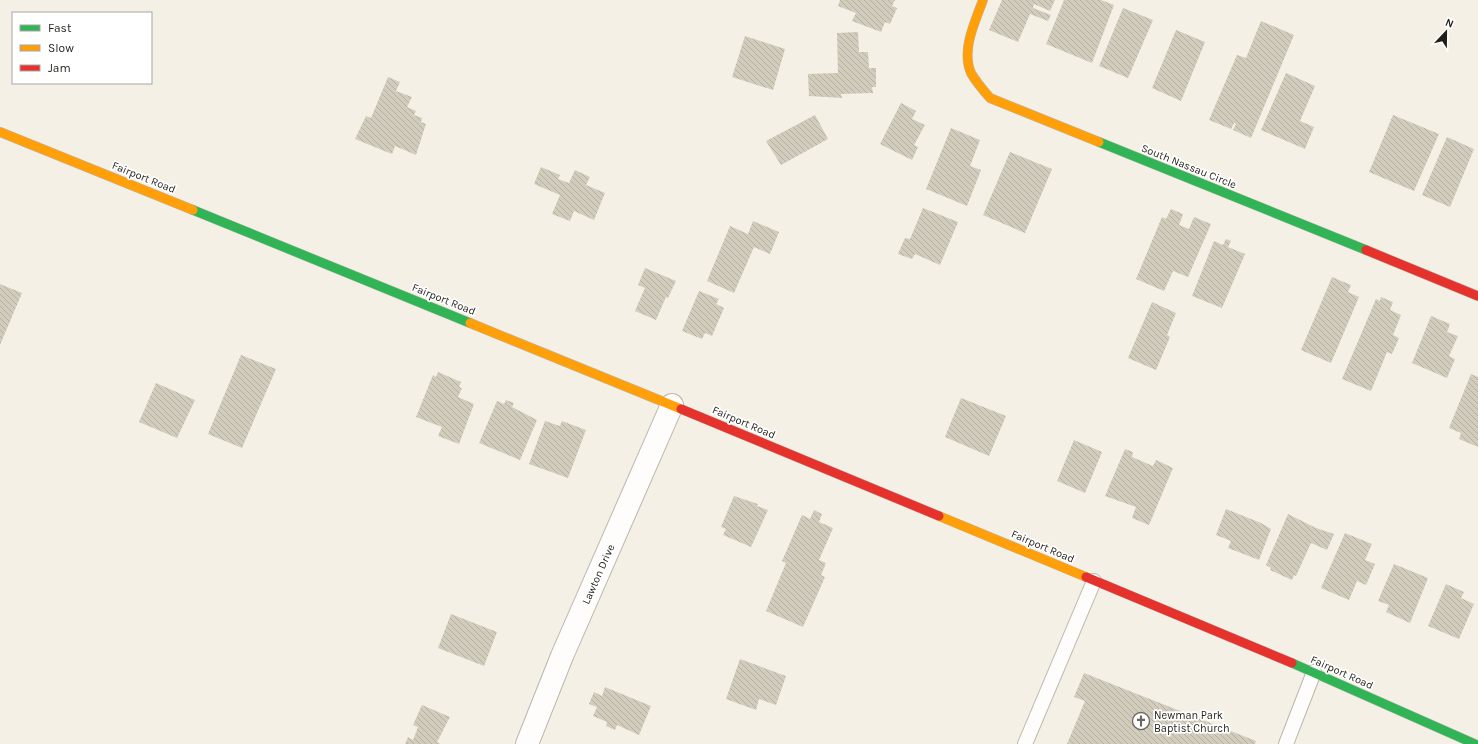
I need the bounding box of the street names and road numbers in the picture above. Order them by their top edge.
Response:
street label: South Nassau Circle [1139,141,1239,192]
street label: Fairport Road [110,159,177,196]
street label: Fairport Road [410,281,477,318]
street label: Fairport Road [710,403,777,442]
street label: Fairport Road [1009,527,1076,566]
street label: Lawton Drive [579,542,618,606]
street label: Fairport Road [1308,653,1375,692]

